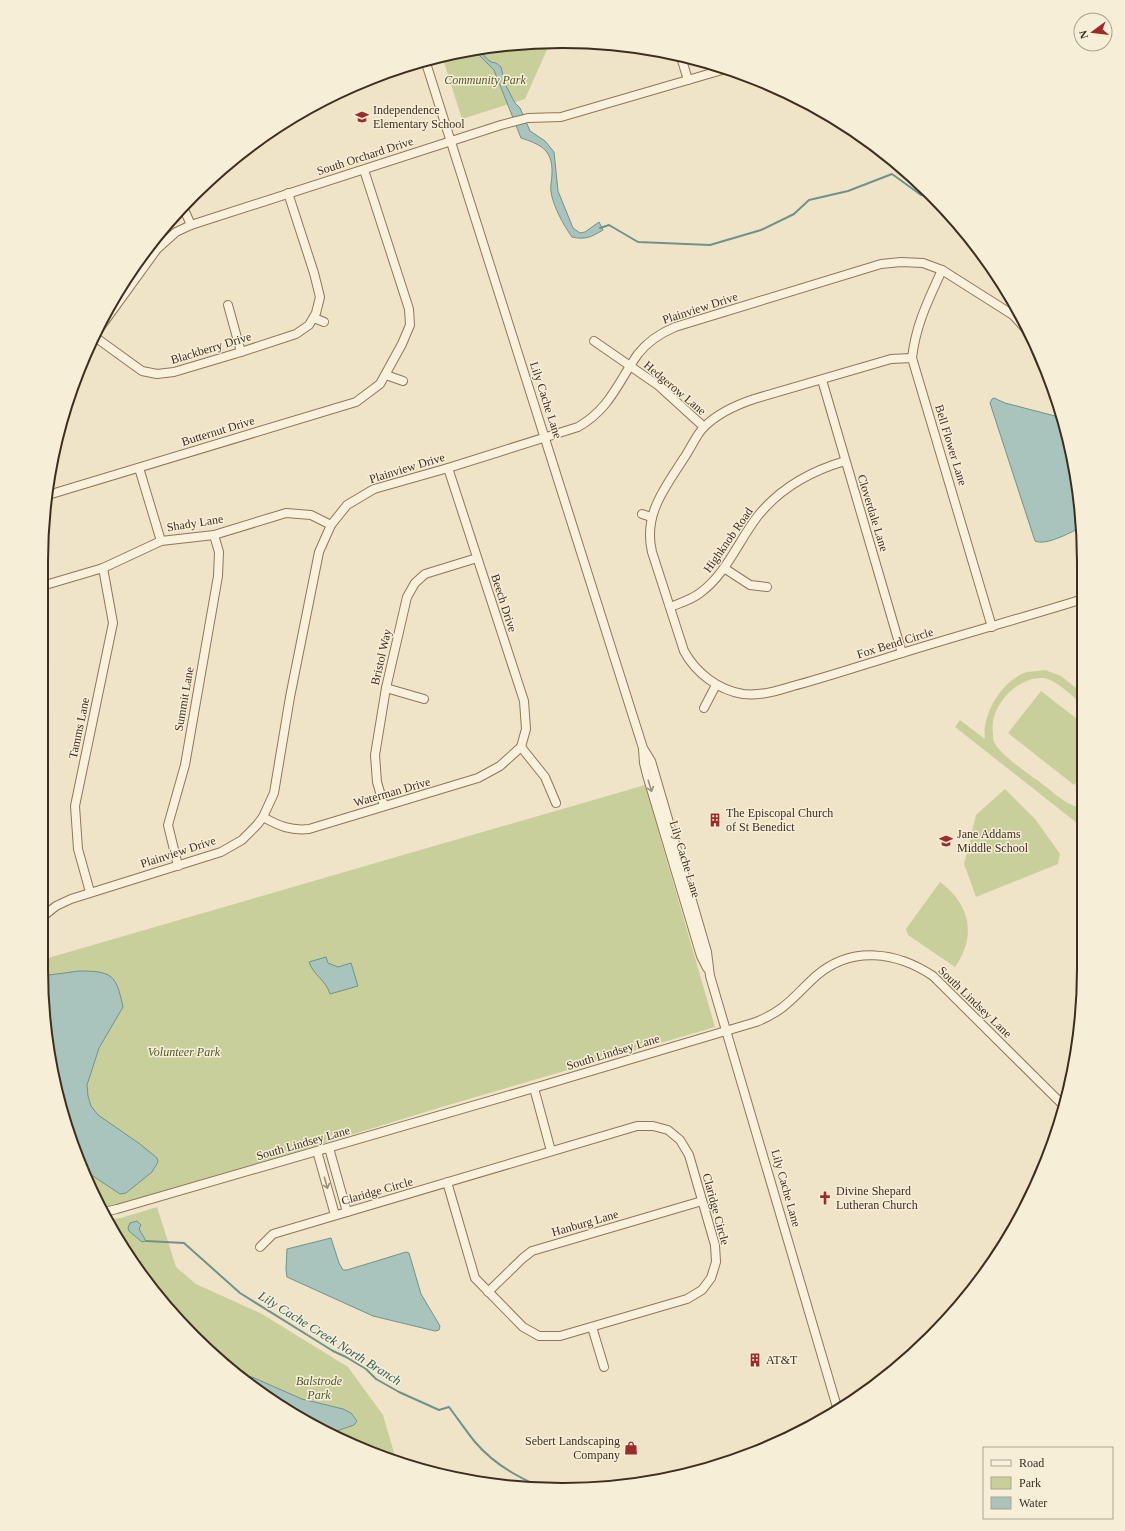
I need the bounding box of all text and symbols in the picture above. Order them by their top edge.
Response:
north arrow [1073,12,1113,52]
text: N [1077,29,1090,40]
park label: Community Park [444,73,527,87]
place label: Independence Elementary School [373,103,465,131]
school or university icon: Independence Elementary School [354,109,370,125]
street label: South Orchard Drive [315,134,415,178]
street label: Plainview Drive [661,289,739,327]
street label: Blackberry Drive [169,329,253,367]
street label: Hedgerow Lane [641,358,709,418]
street label: Lily Cache Lane [527,360,565,440]
street label: Bell Flower Lane [932,403,970,487]
street label: Butternut Drive [180,413,256,449]
street label: Plainview Drive [368,450,446,486]
street label: Cloverdale Lane [855,473,891,553]
street label: Highknob Road [700,505,756,575]
street label: Shady Lane [166,512,224,534]
street label: Beech Drive [488,572,520,634]
street label: Fox Bend Circle [855,625,935,661]
street label: Bristol Way [368,628,394,686]
street label: Summit Lane [171,666,197,732]
street label: Tamms Lane [66,696,92,760]
street label: Waterman Drive [352,774,432,810]
one-way arrow [647,779,654,792]
place label: The Episcopal Church of St Benedict [726,806,833,834]
building icon: The Episcopal Church of St Benedict [707,812,723,828]
street label: Lily Cache Lane [667,819,703,899]
place label: Jane Addams Middle School [957,827,1029,855]
street label: Plainview Drive [139,833,217,871]
school or university icon: Jane Addams Middle School [938,833,954,849]
street label: South Lindsey Lane [935,963,1015,1041]
street label: South Lindsey Lane [565,1031,661,1073]
park label: Volunteer Park [148,1045,221,1059]
street label: South Lindsey Lane [255,1123,351,1163]
street label: Lily Cache Lane [768,1148,804,1228]
street label: Claridge Circle [700,1172,732,1246]
street label: Claridge Circle [340,1174,414,1208]
one-way arrow [323,1177,331,1190]
place label: Divine Shepard Lutheran Church [836,1184,918,1212]
church icon: Divine Shepard Lutheran Church [817,1190,833,1206]
street label: Hanburg Lane [550,1207,620,1239]
water label: Lily Cache Creek North Branch [255,1287,404,1388]
building icon: AT&T [747,1352,763,1368]
place label: AT&T [766,1353,798,1367]
park label: Balstrode Park [296,1374,343,1402]
place label: Sebert Landscaping Company [525,1434,620,1462]
shop icon: Sebert Landscaping Company [623,1440,639,1456]
legend [983,1447,1113,1519]
text: Road [1019,1456,1044,1470]
text: Park [1019,1476,1041,1490]
text: Water [1019,1496,1047,1510]

